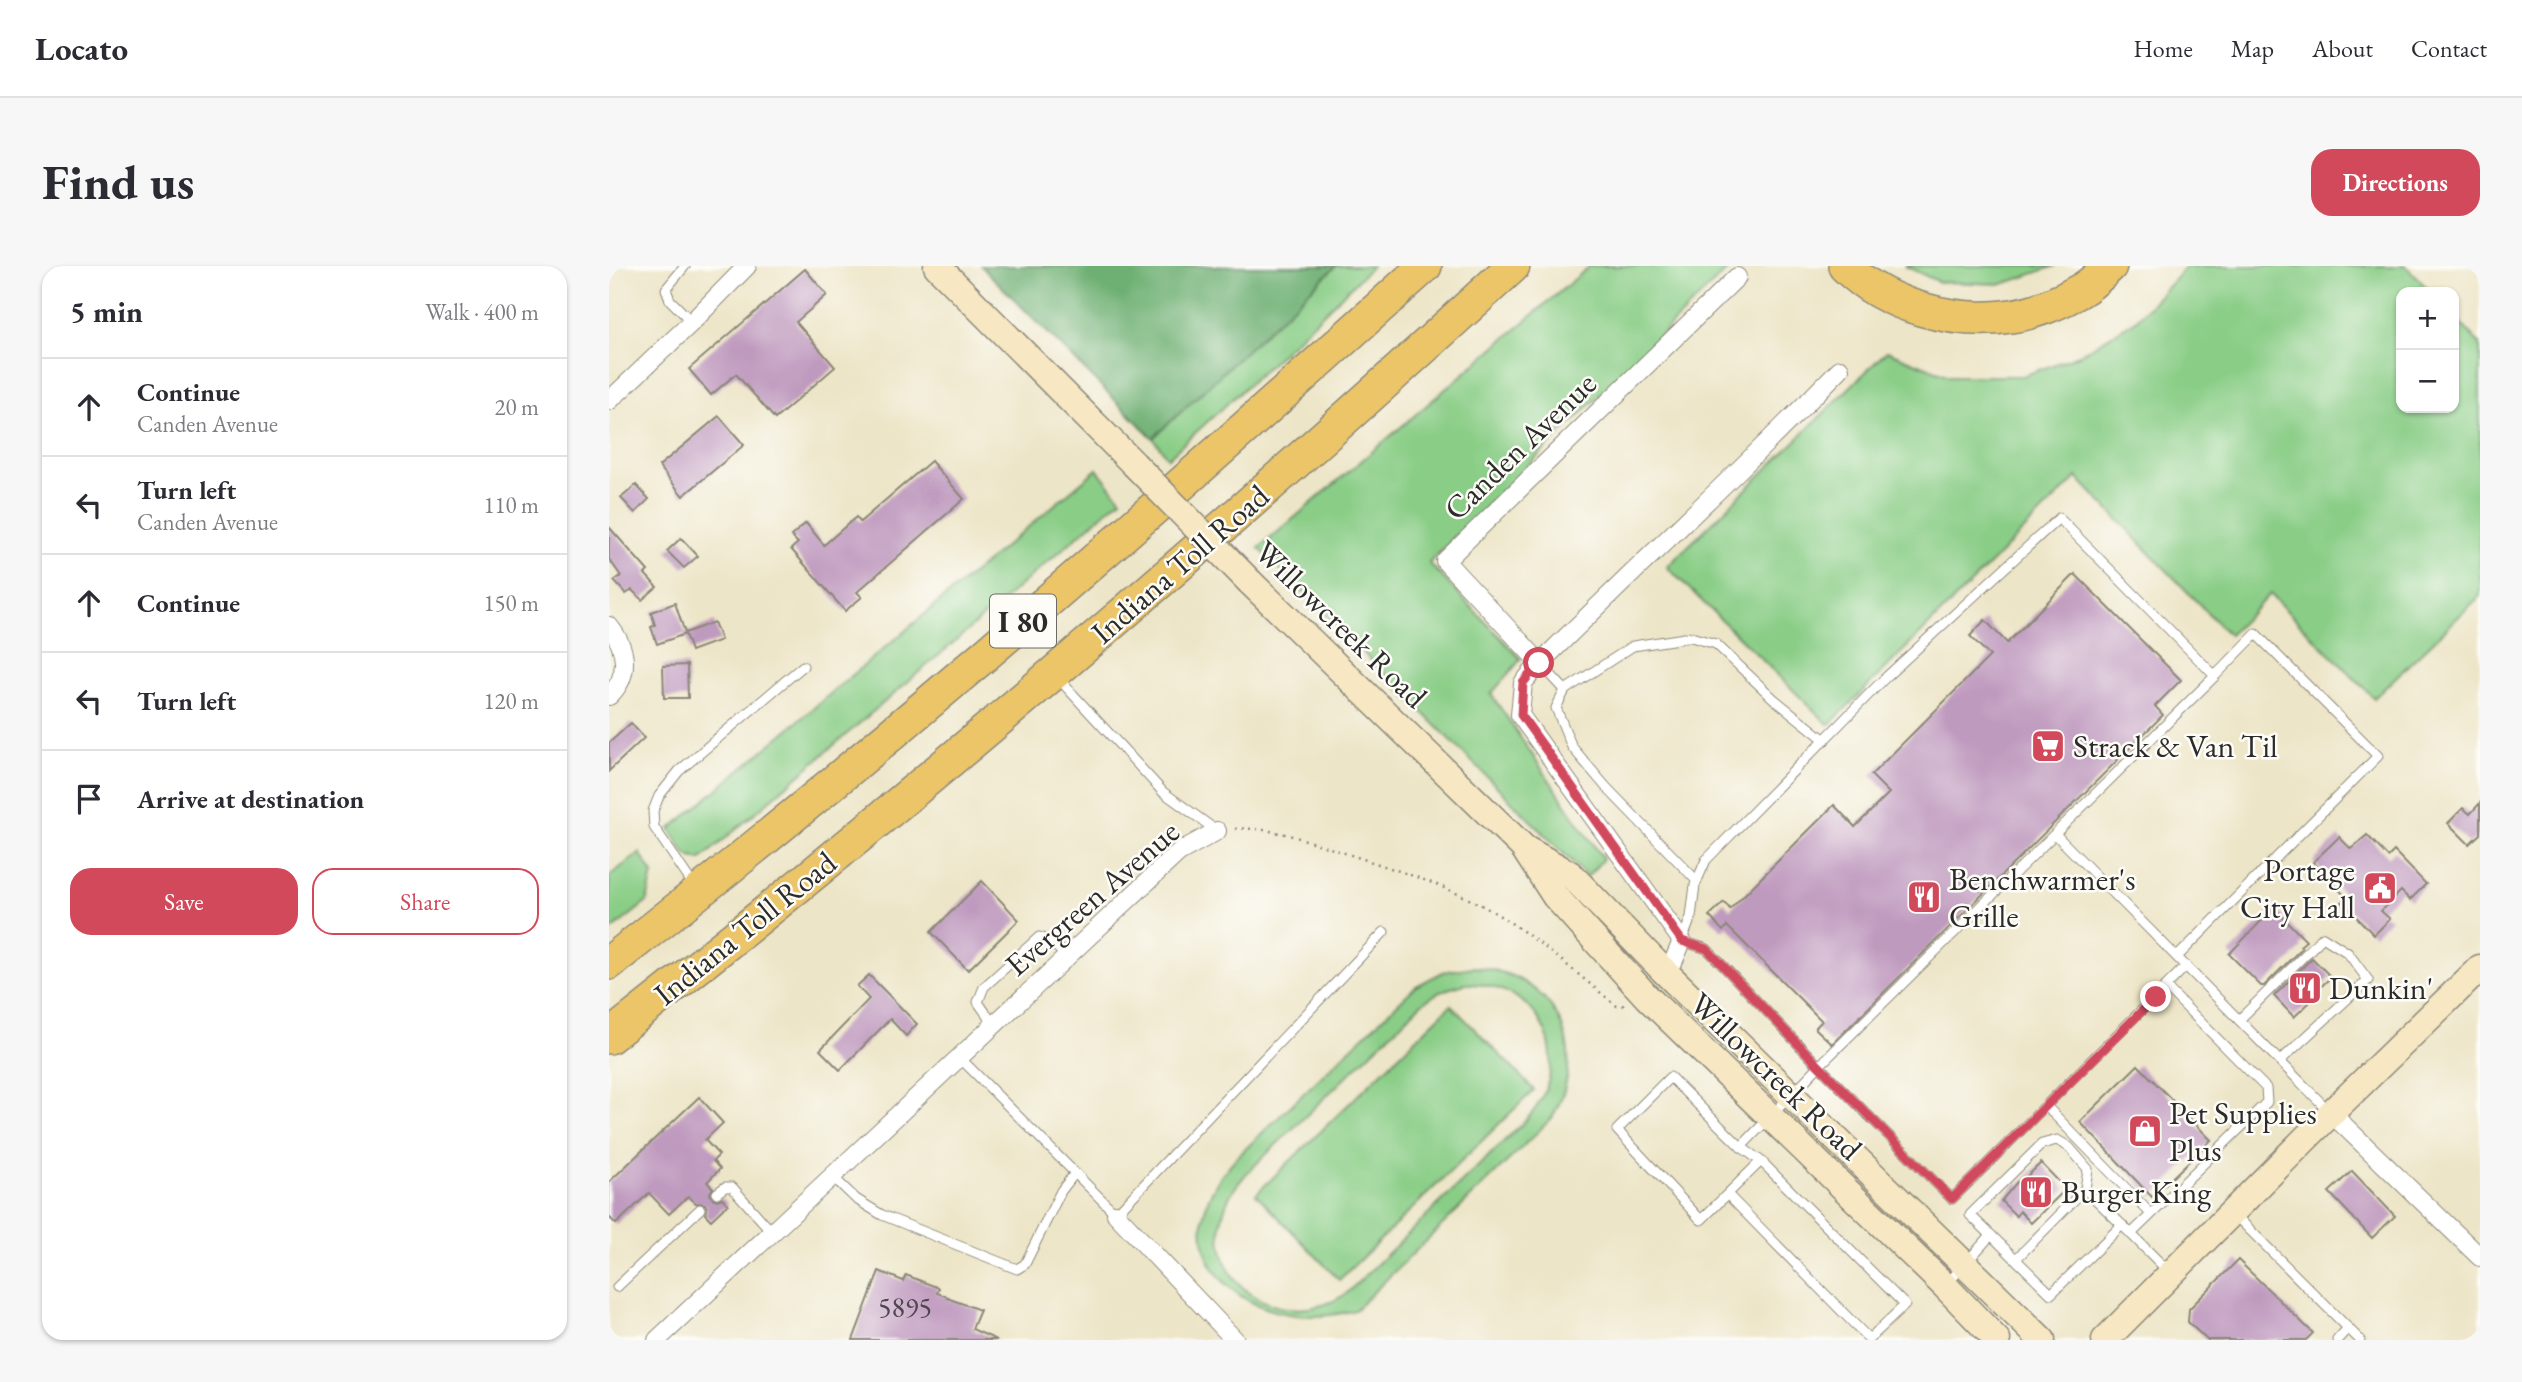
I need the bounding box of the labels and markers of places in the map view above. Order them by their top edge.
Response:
place label: Strack & Van Til [2073,725,2278,767]
supermarket icon: Strack & Van Til [2029,727,2067,765]
place label: Portage City Hall [2240,849,2355,928]
place label: Benchwarmer's Grille [1949,858,2136,937]
public building icon: Portage City Hall [2361,869,2399,907]
restaurant icon: Benchwarmer's Grille [1905,878,1943,916]
place label: Dunkin' [2329,967,2433,1009]
restaurant icon: Dunkin' [2286,969,2324,1007]
place label: Pet Supplies Plus [2169,1092,2317,1171]
shop icon: Pet Supplies Plus [2126,1112,2164,1150]
place label: Burger King [2061,1171,2212,1213]
restaurant icon: Burger King [2017,1173,2055,1211]

